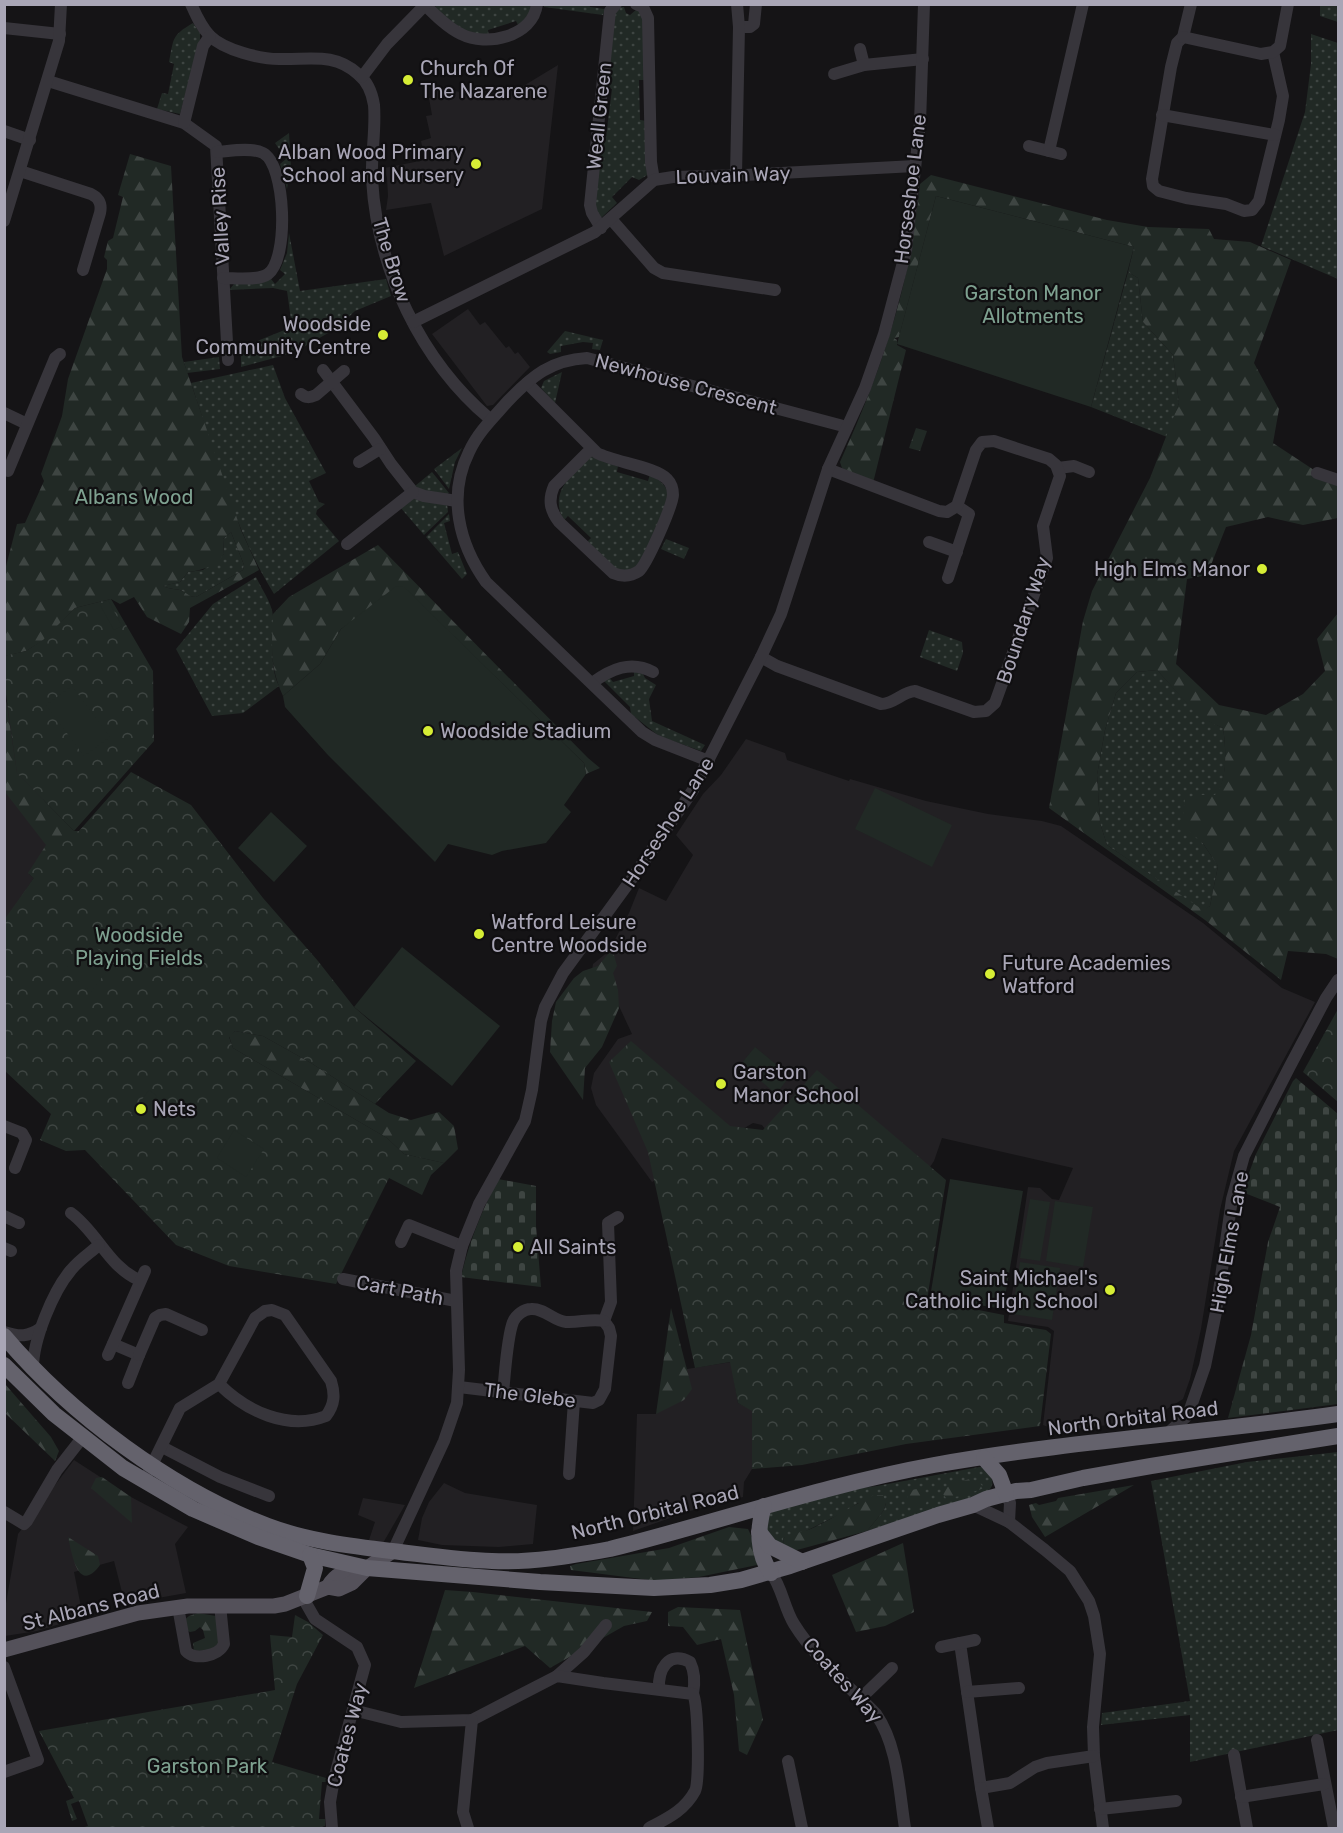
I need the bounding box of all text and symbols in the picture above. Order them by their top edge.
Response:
place label: Church Of The Nazarene [420,56,548,103]
street label: Weall Green [581,61,617,171]
marker: Church Of The Nazarene [401,73,415,87]
street label: Horseshoe Lane [889,113,931,265]
place label: Alban Wood Primary School and Nursery [278,140,464,187]
marker: Alban Wood Primary School and Nursery [469,157,483,171]
street label: Louvain Way [675,161,791,189]
street label: Valley Rise [205,166,235,266]
street label: The Brow [368,215,416,305]
park label: Garston Manor Allotments [965,281,1102,328]
place label: Woodside Community Centre [195,312,371,359]
marker: Woodside Community Centre [376,328,390,342]
street label: Newhouse Crescent [593,348,780,420]
park label: Albans Wood [75,485,193,509]
street label: Boundary Way [991,553,1055,687]
place label: High Elms Manor [1094,557,1250,581]
marker: High Elms Manor [1255,562,1269,576]
place label: Woodside Stadium [440,719,611,743]
marker: Woodside Stadium [421,724,435,738]
street label: Horseshoe Lane [617,752,719,892]
place label: Watford Leisure Centre Woodside [491,910,647,957]
park label: Woodside Playing Fields [75,923,203,970]
marker: Watford Leisure Centre Woodside [472,927,486,941]
place label: Future Academies Watford [1002,951,1171,998]
marker: Future Academies Watford [983,967,997,981]
place label: Garston Manor School [733,1060,859,1107]
marker: Garston Manor School [714,1077,728,1091]
place label: Nets [153,1097,196,1121]
marker: Nets [134,1102,148,1116]
street label: High Elms Lane [1205,1169,1253,1315]
place label: All Saints [530,1235,616,1259]
marker: All Saints [511,1240,525,1254]
place label: Saint Michael's Catholic High School [905,1266,1098,1313]
street label: Cart Path [354,1270,446,1310]
marker: Saint Michael's Catholic High School [1103,1283,1117,1297]
street label: The Glebe [483,1377,577,1413]
street label: North Orbital Road [1046,1396,1220,1440]
street label: North Orbital Road [569,1480,741,1544]
street label: St Albans Road [20,1578,162,1636]
street label: Coates Way [798,1632,888,1728]
street label: Coates Way [322,1680,372,1790]
park label: Garston Park [147,1754,268,1778]

